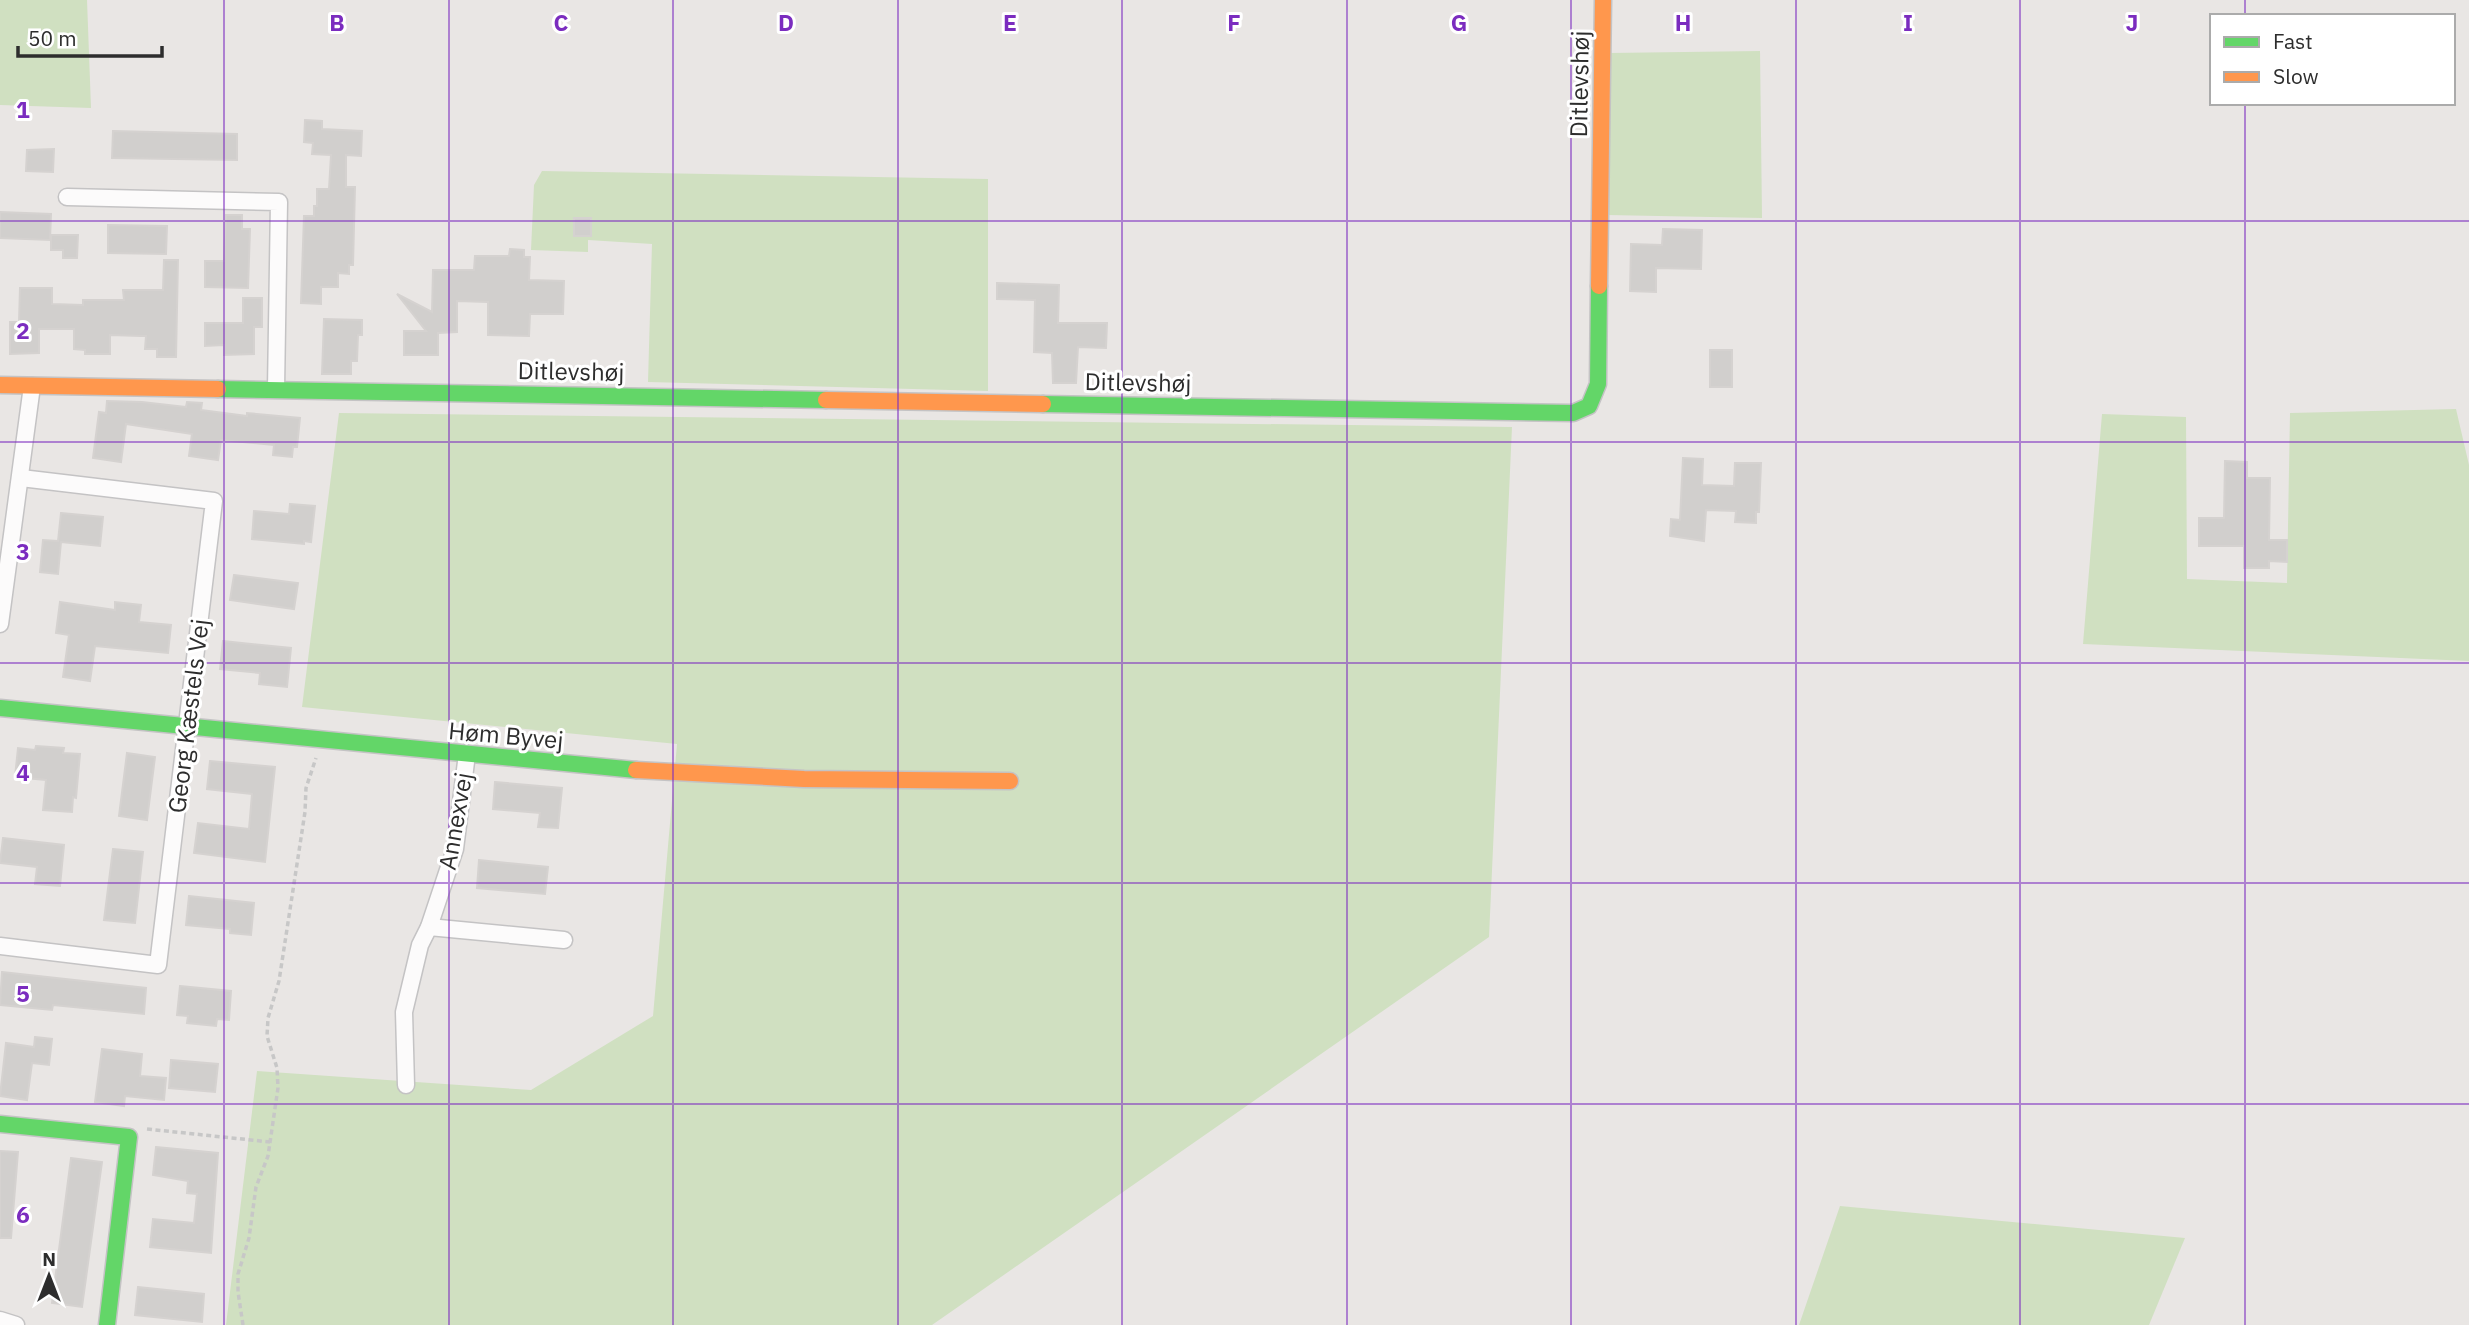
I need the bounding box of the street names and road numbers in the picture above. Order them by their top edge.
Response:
street label: Ditlevshøj [1562,30,1596,138]
street label: Ditlevshøj [517,354,625,388]
street label: Ditlevshøj [1084,365,1192,399]
street label: Georg Kæstels Vej [160,617,216,815]
street label: Høm Byvej [447,714,565,756]
street label: Annexvej [431,770,479,872]

